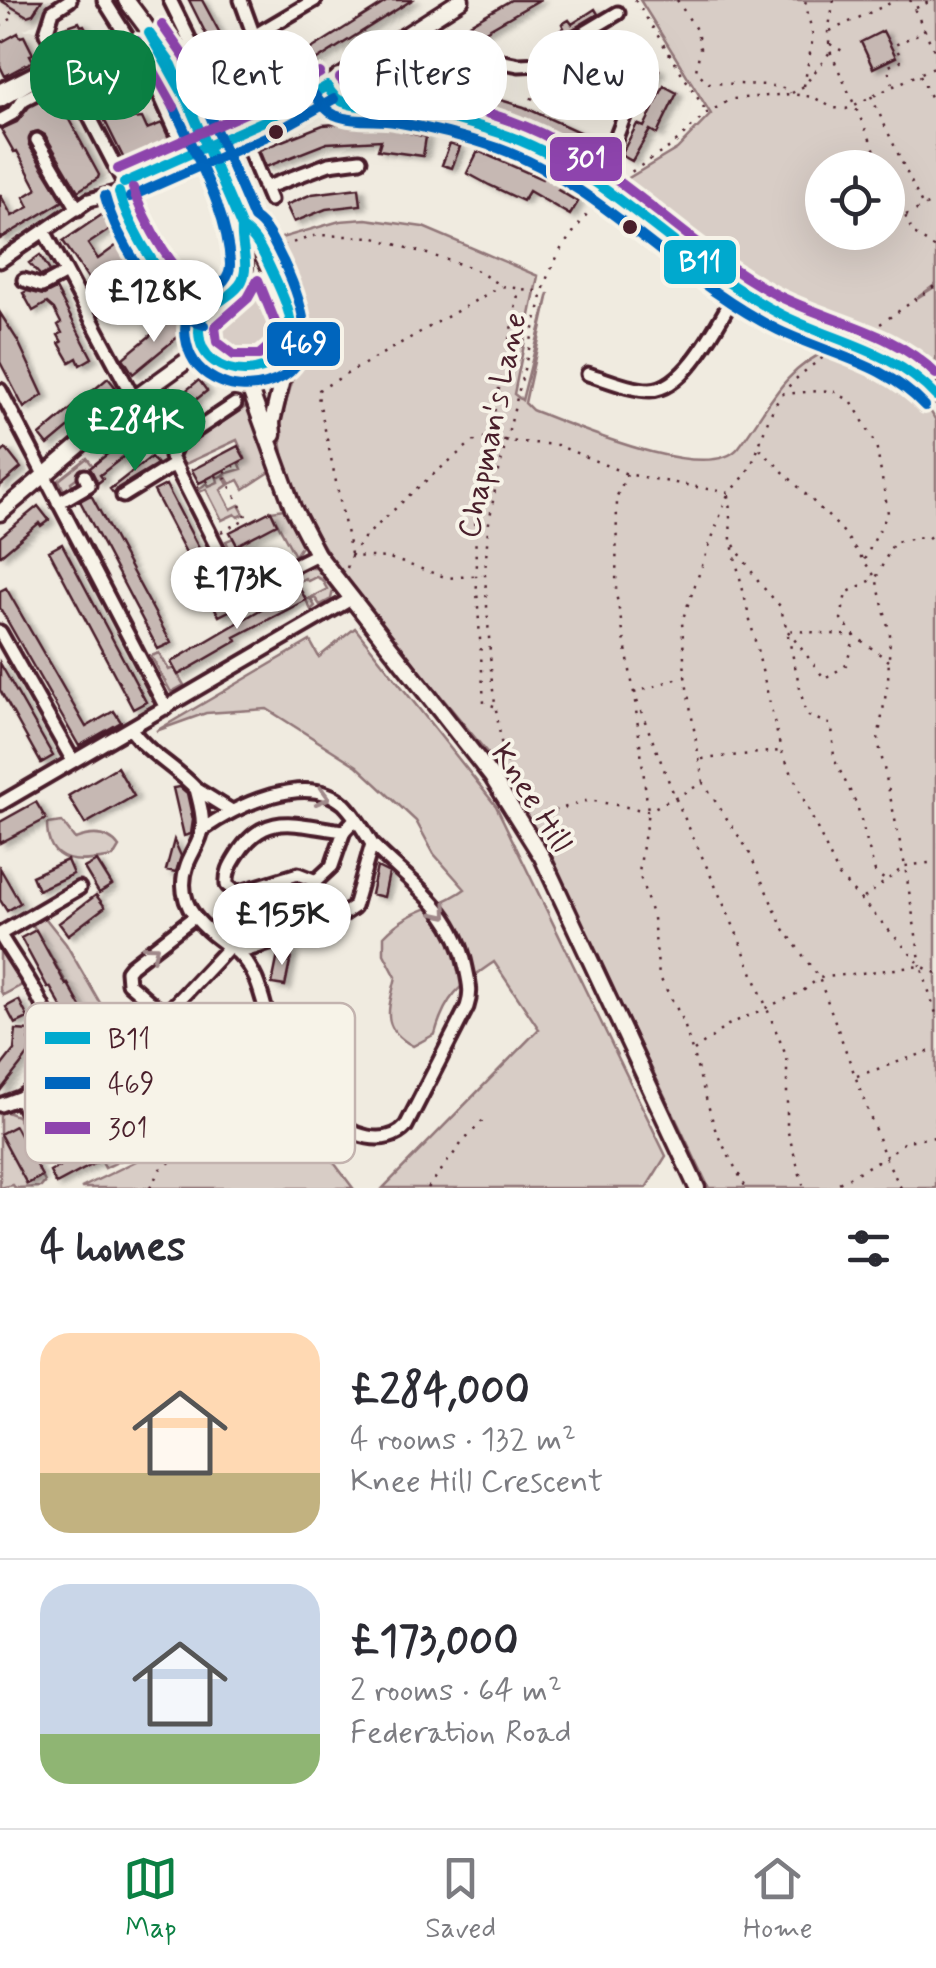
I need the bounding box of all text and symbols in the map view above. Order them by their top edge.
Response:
chip: Buy [30,30,156,120]
chip: Rent [176,30,319,120]
chip: Filters [339,30,507,120]
chip: New [527,30,659,120]
unlabelled marker [266,122,286,142]
line badge: 301 [548,135,624,183]
text: 301 [566,142,606,179]
map controls [805,150,905,250]
button: locate [805,150,905,250]
unlabelled marker [620,217,640,237]
line badge: B11 [662,238,738,286]
text: B11 [679,245,721,282]
pin: £128K [84,260,224,345]
text: £128K [107,271,201,313]
street label: Chapman's Lane [449,309,537,542]
line badge: 469 [265,320,342,368]
text: 469 [281,327,327,364]
pin: £284K [65,389,205,474]
text: £284K [86,400,184,442]
pin: £173K [167,547,307,632]
text: £173K [193,558,281,600]
street label: Knee Hill [481,736,582,861]
one-way arrow [314,785,331,806]
pin: £155K [212,883,352,968]
text: £155K [235,894,329,936]
one-way arrow [430,901,448,919]
one-way arrow [141,946,159,963]
legend [25,1003,355,1163]
text: B11 [108,1022,150,1059]
text: 469 [108,1067,155,1104]
text: 301 [108,1112,148,1149]
text: 4 homes [40,1221,186,1276]
icon: filters [841,1221,896,1276]
text: £284,000 [350,1364,530,1419]
icon: home [120,1373,240,1493]
text: 4 rooms · 132 m² [350,1419,576,1461]
text: Knee Hill Crescent [350,1461,603,1503]
text: £173,000 [350,1615,518,1670]
icon: home [120,1624,240,1744]
text: 2 rooms · 64 m² [350,1670,562,1712]
text: Federation Road [350,1712,571,1754]
tab: Map [123,1851,178,1948]
tab: Saved [425,1851,496,1948]
tab: Home [743,1851,813,1948]

